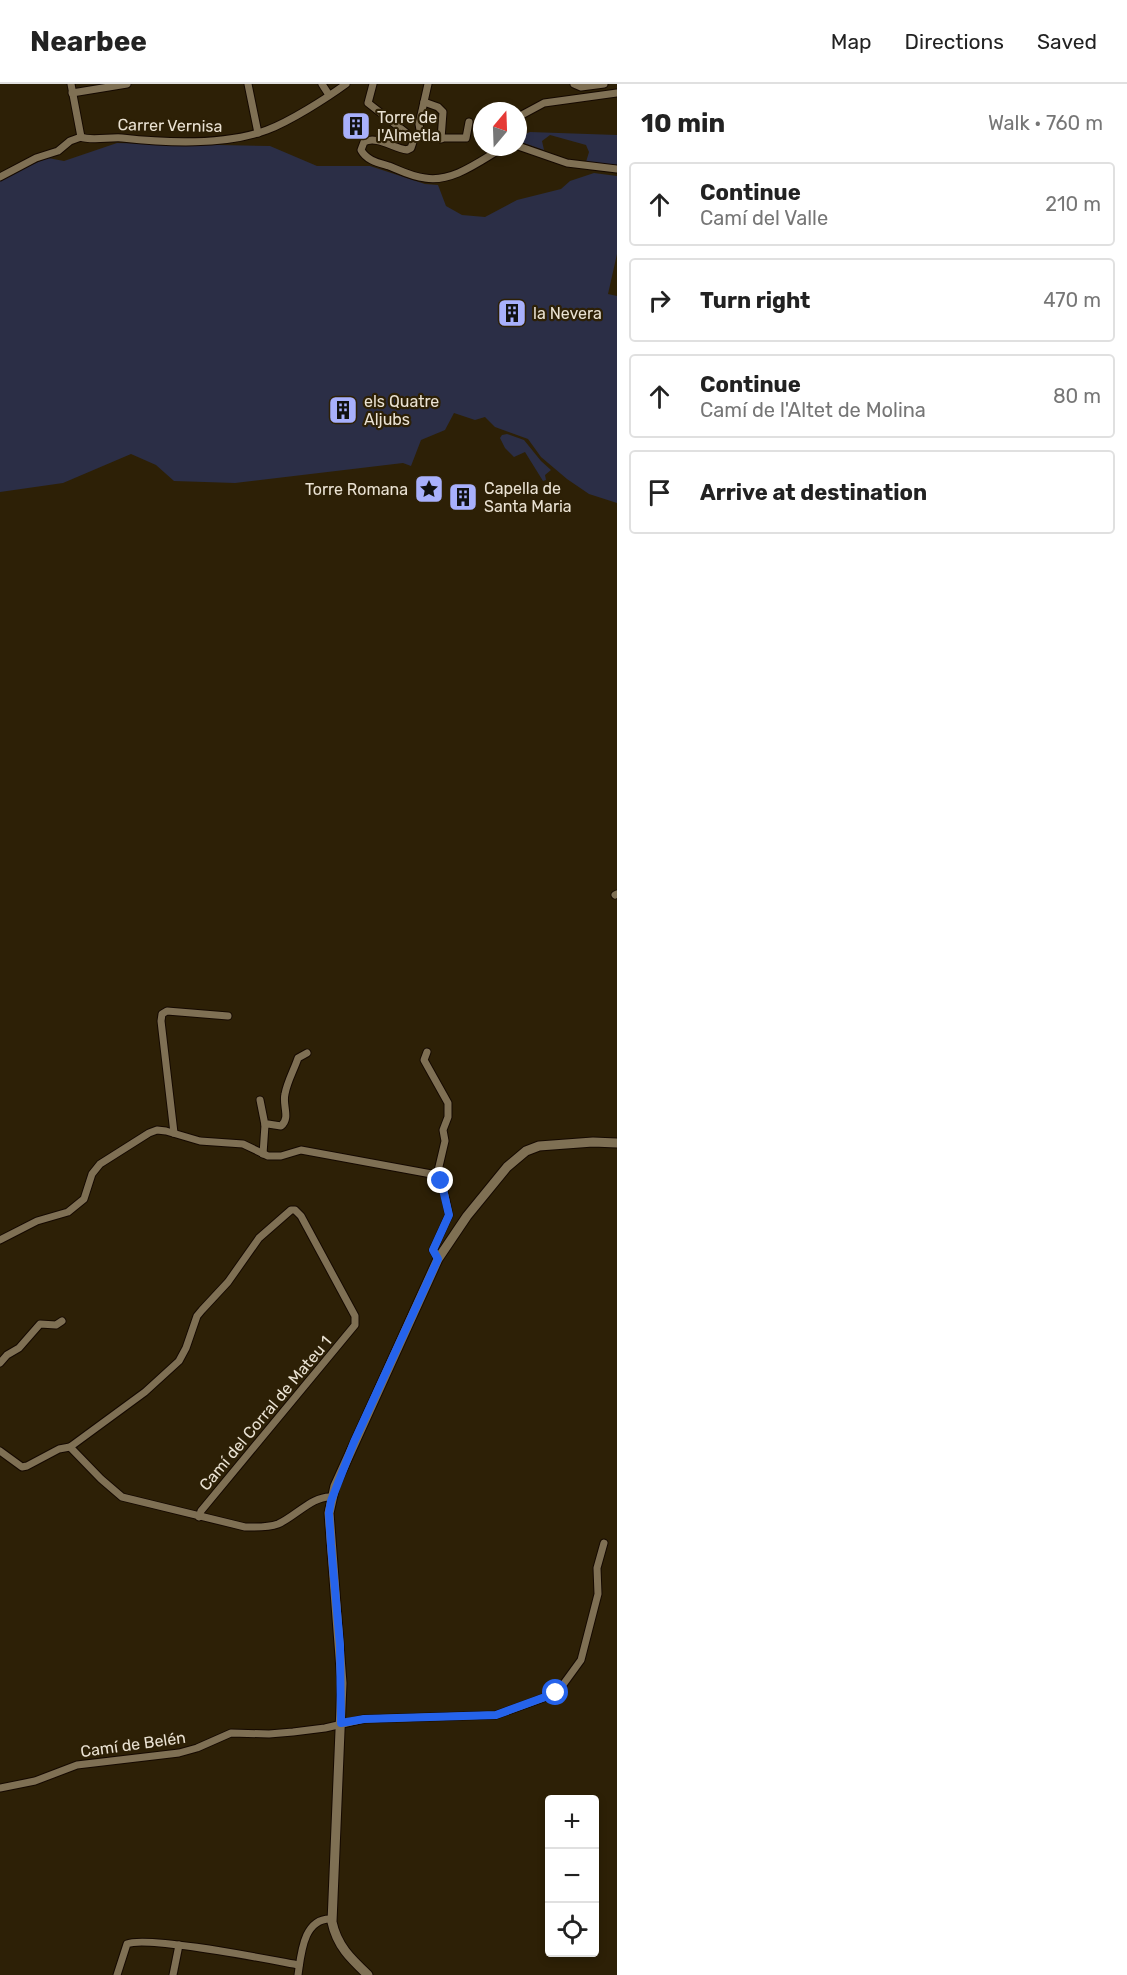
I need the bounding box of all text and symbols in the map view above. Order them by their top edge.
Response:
text: Nearbee [30,25,147,58]
text: Map [831,29,872,54]
text: Directions [905,29,1004,54]
text: Saved [1037,29,1097,54]
north arrow [473,102,527,156]
place label: Torre de l'Almetla [377,108,440,145]
text: 10 min [641,108,725,139]
building icon: Torre de l'Almetla [340,110,372,142]
text: Walk · 760 m [988,111,1103,135]
street label: Carrer Vernisa [117,115,223,136]
text: Continue [700,179,801,206]
icon: ahead [643,188,676,221]
text: 210 m [1045,192,1101,216]
text: Camí del Valle [700,206,828,230]
icon: right [643,284,676,317]
text: Turn right [700,287,810,314]
text: 470 m [1043,288,1101,312]
building icon: la Nevera [496,297,528,329]
place label: la Nevera [533,304,602,323]
text: Continue [700,371,801,398]
icon: ahead [643,380,676,413]
text: 80 m [1053,384,1101,408]
place label: els Quatre Aljubs [364,392,439,429]
building icon: els Quatre Aljubs [327,394,359,426]
text: Camí de l'Altet de Molina [700,398,926,422]
place icon: Torre Romana [413,473,445,505]
icon: arrive [643,476,676,509]
place label: Capella de Santa Maria [484,479,572,516]
text: Arrive at destination [700,479,927,506]
place label: Torre Romana [305,480,408,499]
building icon: Capella de Santa Maria [447,481,479,513]
route end [427,1167,453,1193]
street label: Camí del Corral de Mateu 1 [195,1332,336,1494]
route start [542,1679,568,1705]
street label: Camí de Belén [79,1728,187,1761]
map controls [545,1795,599,1957]
button: + [545,1795,599,1849]
button: − [545,1849,599,1903]
button: locate [545,1903,599,1957]

